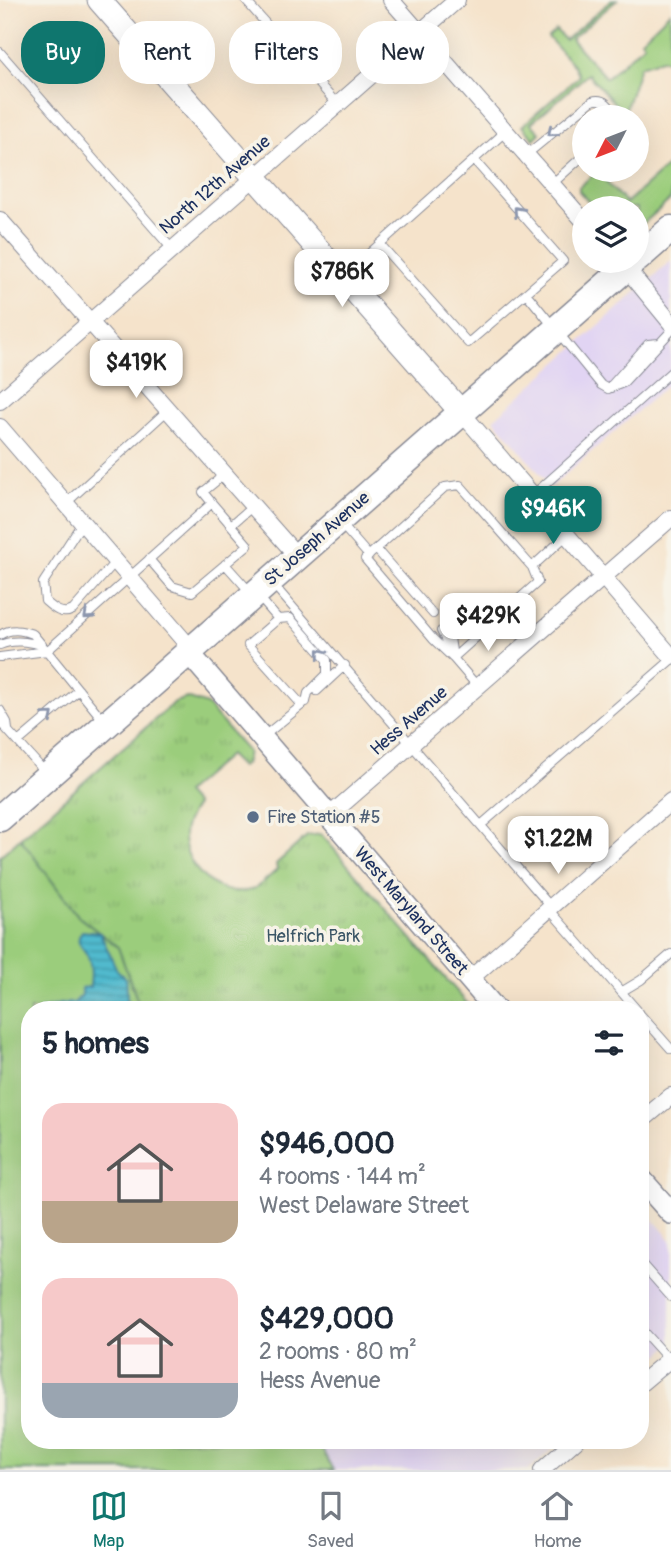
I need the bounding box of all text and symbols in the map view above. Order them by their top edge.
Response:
chip: Buy [21,21,105,84]
chip: Rent [119,21,215,84]
chip: Filters [229,21,342,84]
chip: New [356,21,449,84]
north arrow [572,105,649,182]
map controls [572,105,649,273]
one-way arrow [548,124,561,136]
street label: North 12th Avenue [155,130,275,240]
button: layers [572,196,649,273]
one-way arrow [514,206,527,219]
pin: $786K [293,250,391,309]
text: $786K [310,257,374,286]
pin: $419K [87,340,185,400]
text: $419K [106,348,166,377]
pin: $946K [504,486,602,546]
street label: St Joseph Avenue [259,487,375,591]
text: $946K [521,494,585,523]
pin: $429K [439,594,537,653]
text: $429K [456,601,520,630]
one-way arrow [83,606,96,619]
one-way arrow [316,649,329,661]
street label: Hess Avenue [366,681,452,761]
one-way arrow [40,712,53,724]
place label: Fire Station #5 [267,806,381,829]
marker: Fire Station #5 [245,809,261,825]
pin: $1.22M [501,816,615,876]
text: $1.22M [524,824,592,853]
street label: West Maryland Street [349,842,474,981]
park label: Helfrich Park [266,925,360,948]
icon: filters [590,1024,628,1062]
text: 5 homes [42,1025,149,1062]
text: $946,000 [259,1125,395,1162]
icon: home [98,1131,182,1215]
text: 4 rooms · 144 m² [259,1162,426,1191]
text: West Delaware Street [259,1191,469,1220]
text: $429,000 [259,1300,394,1337]
icon: home [98,1306,182,1390]
text: 2 rooms · 80 m² [259,1337,417,1366]
text: Hess Avenue [259,1366,380,1395]
tab: Map [90,1487,128,1553]
tab: Saved [307,1487,354,1553]
tab: Home [533,1487,581,1553]

